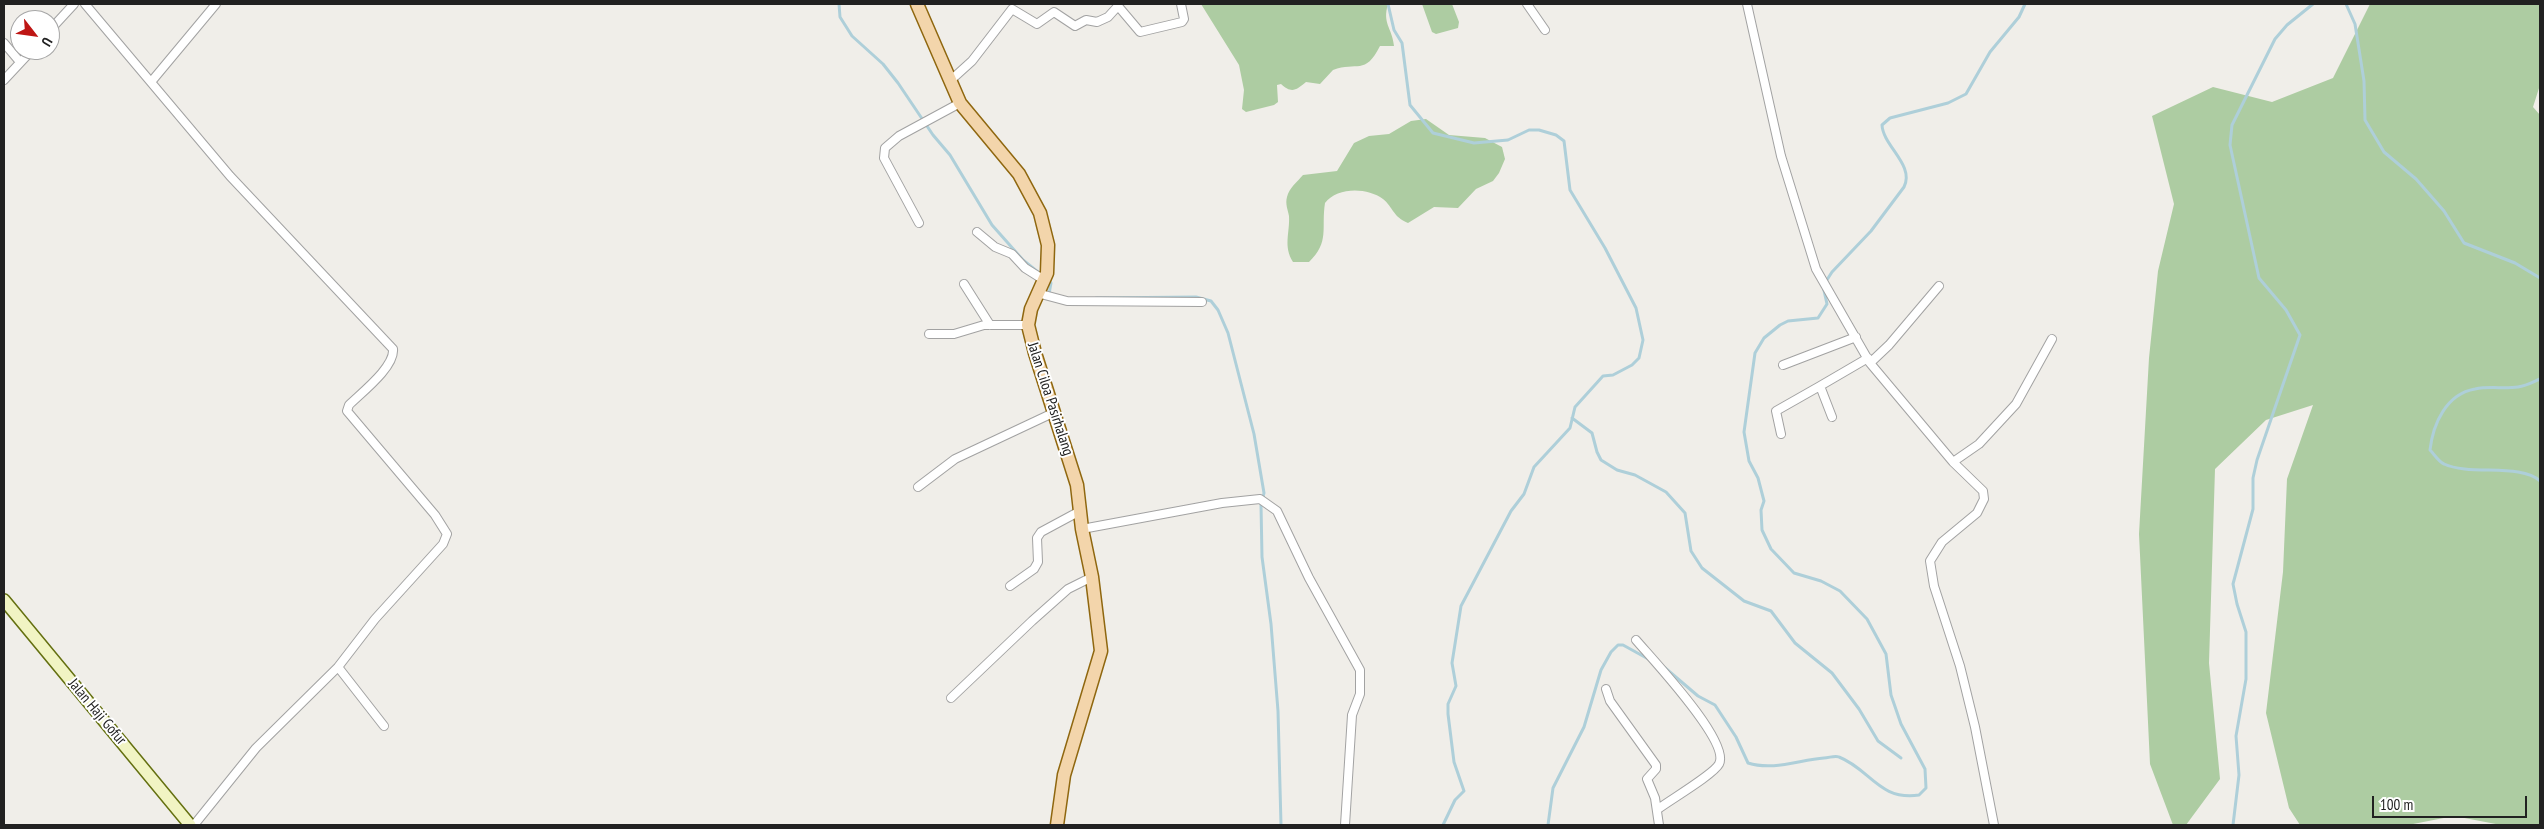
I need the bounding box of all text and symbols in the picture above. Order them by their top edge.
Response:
north arrow [10,10,60,60]
text: U [38,34,57,50]
street label: Jalan Ciloa Pasirhalang [1023,340,1077,458]
street label: Jalan Haji Gofur [64,675,130,749]
scale bar [2374,786,2529,818]
text: 100 m [2380,795,2413,814]

